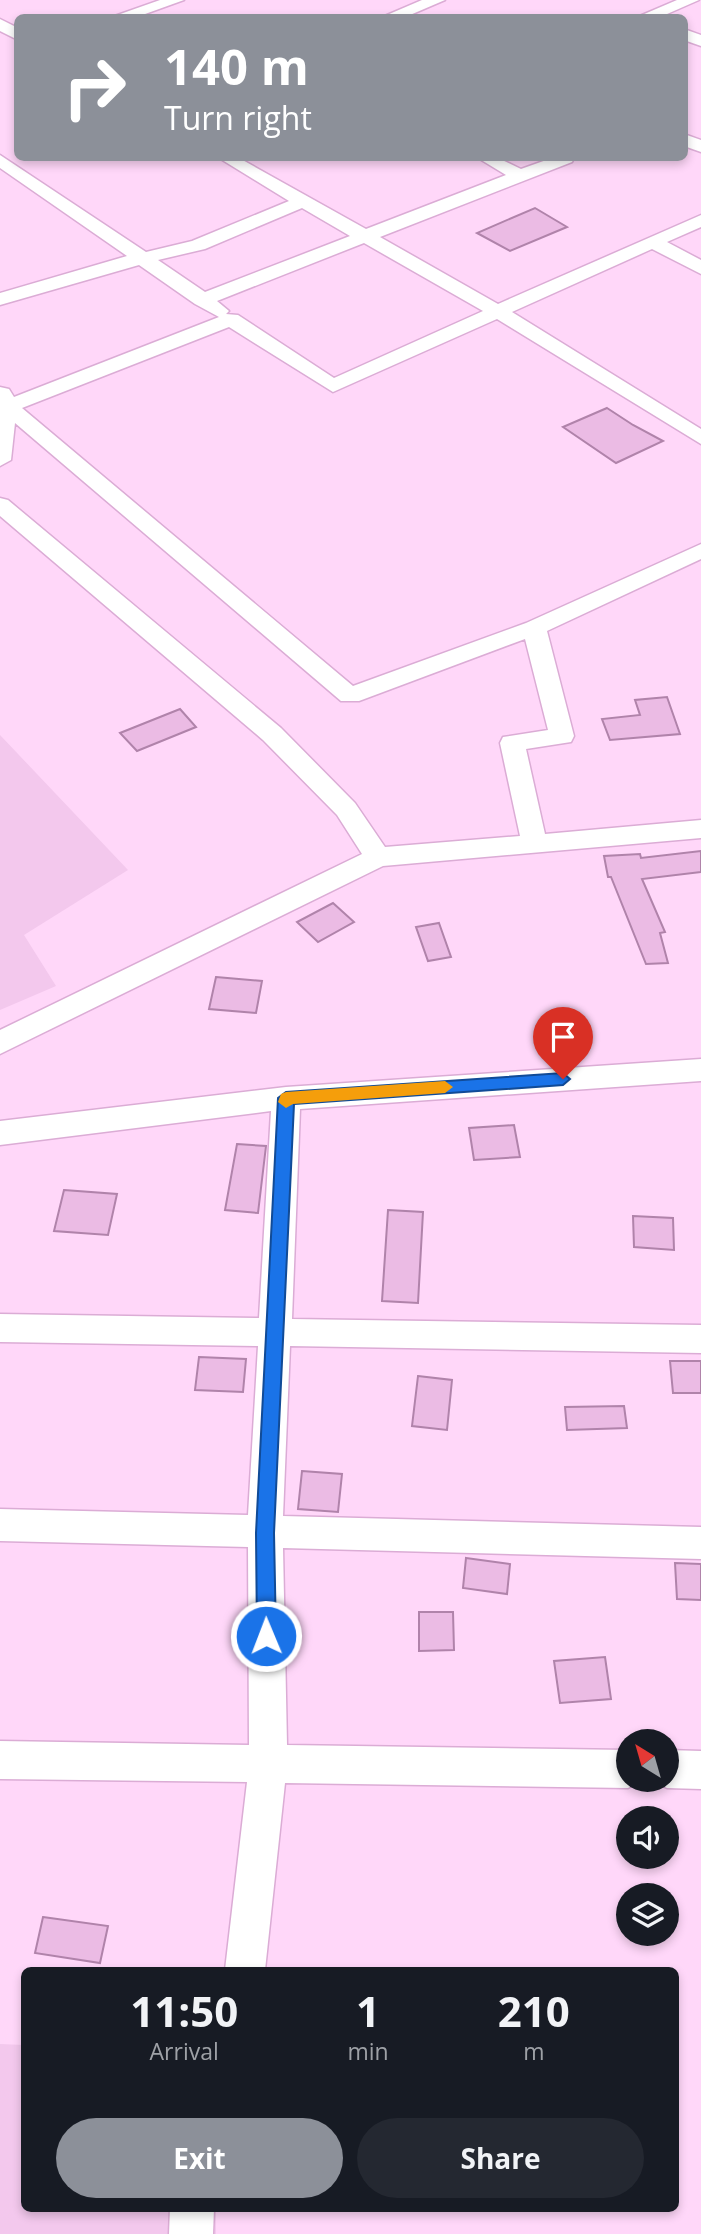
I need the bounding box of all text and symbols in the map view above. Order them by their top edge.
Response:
text: 140 m [164,33,309,99]
icon: right [49,42,140,133]
text: Turn right [164,96,312,139]
pin [533,1007,593,1079]
icon: arrive [544,1018,582,1056]
position arrow [229,1599,303,1673]
north arrow [616,1729,679,1792]
map controls [616,1729,679,1946]
button: sound [616,1806,679,1869]
button: layers [616,1883,679,1946]
text: 11:50 [130,1982,238,2039]
text: 1 [356,1982,380,2039]
text: 210 [498,1982,570,2039]
text: Arrival [150,2035,219,2067]
text: min [347,2035,389,2067]
text: m [523,2035,544,2067]
button: Exit [56,2118,343,2198]
button: Share [357,2118,644,2198]

